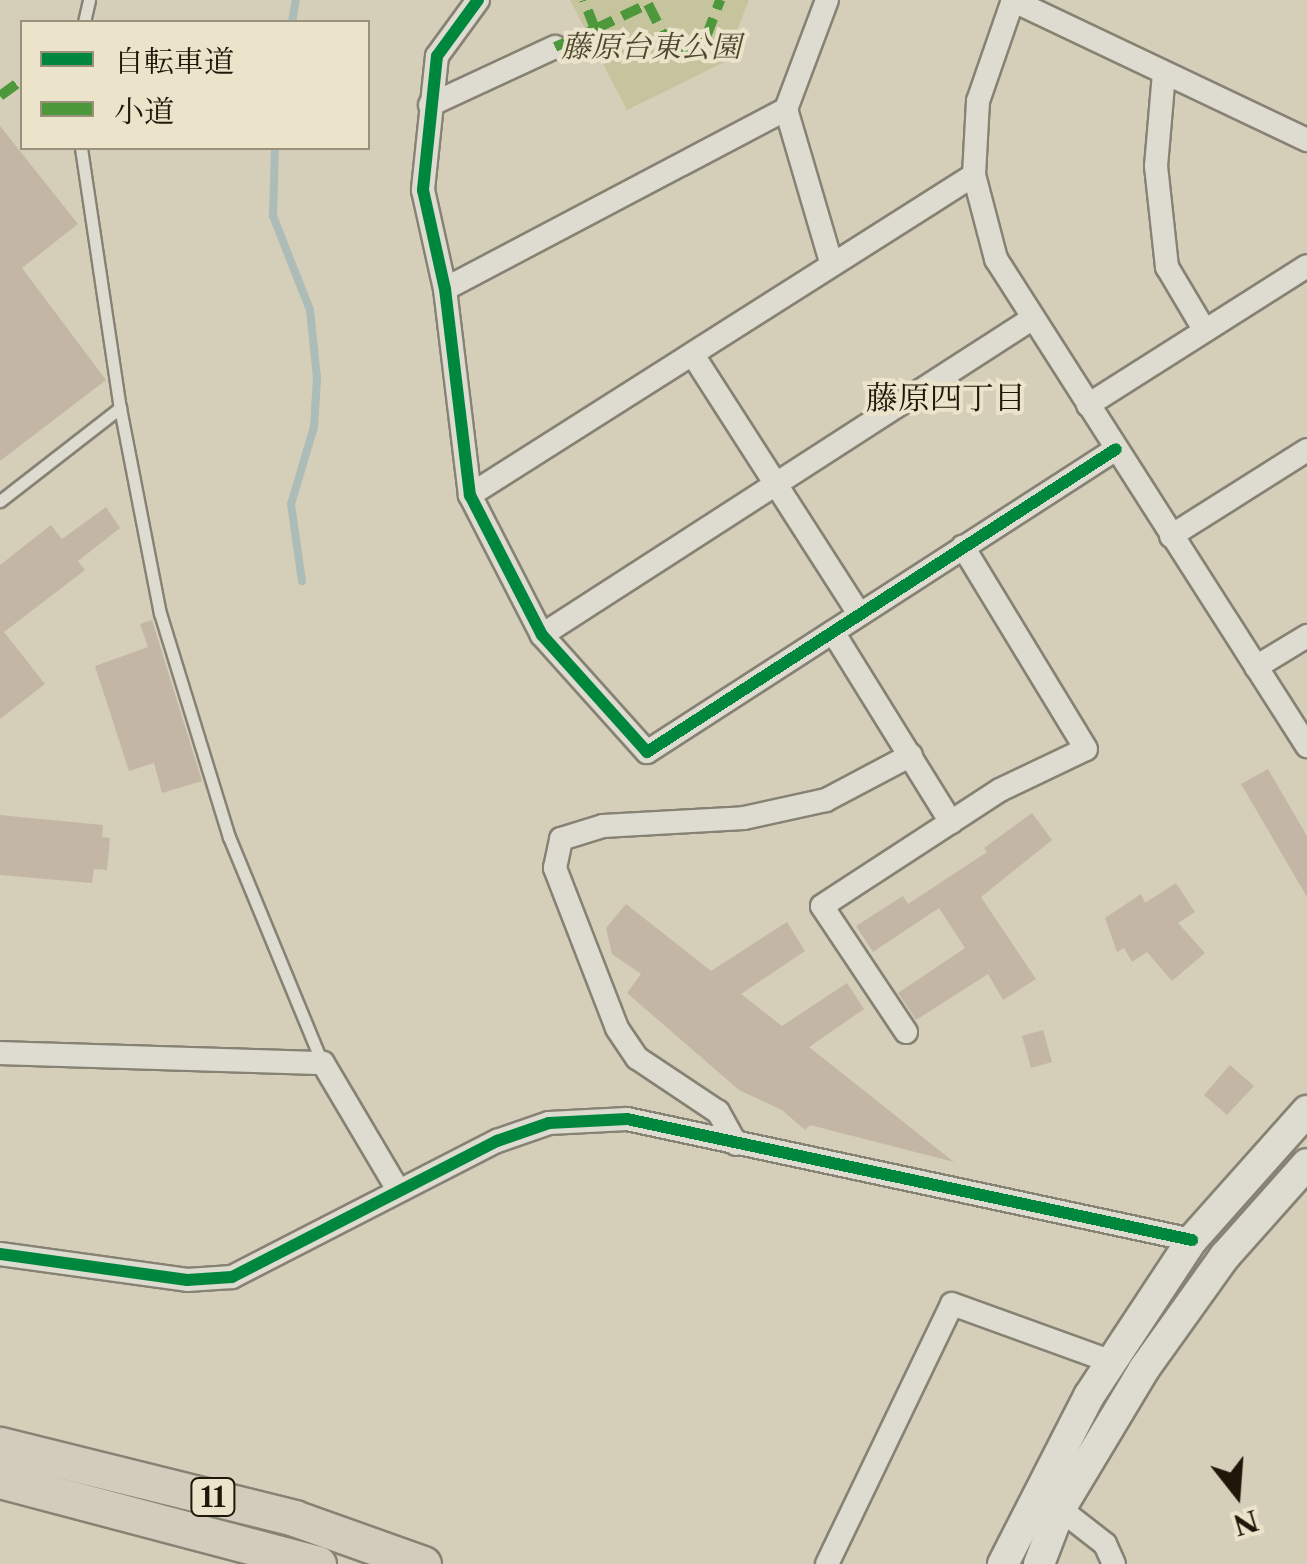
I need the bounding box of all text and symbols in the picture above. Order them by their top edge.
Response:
legend [20,20,370,150]
park label: 藤原台東公園 [561,29,741,65]
text: 自転車道 [114,43,234,80]
text: 小道 [114,93,174,130]
district label: 藤原四丁目 [866,379,1026,417]
north arrow [1187,1444,1287,1544]
road number: 11 [188,1474,238,1520]
text: N [1229,1503,1262,1543]

